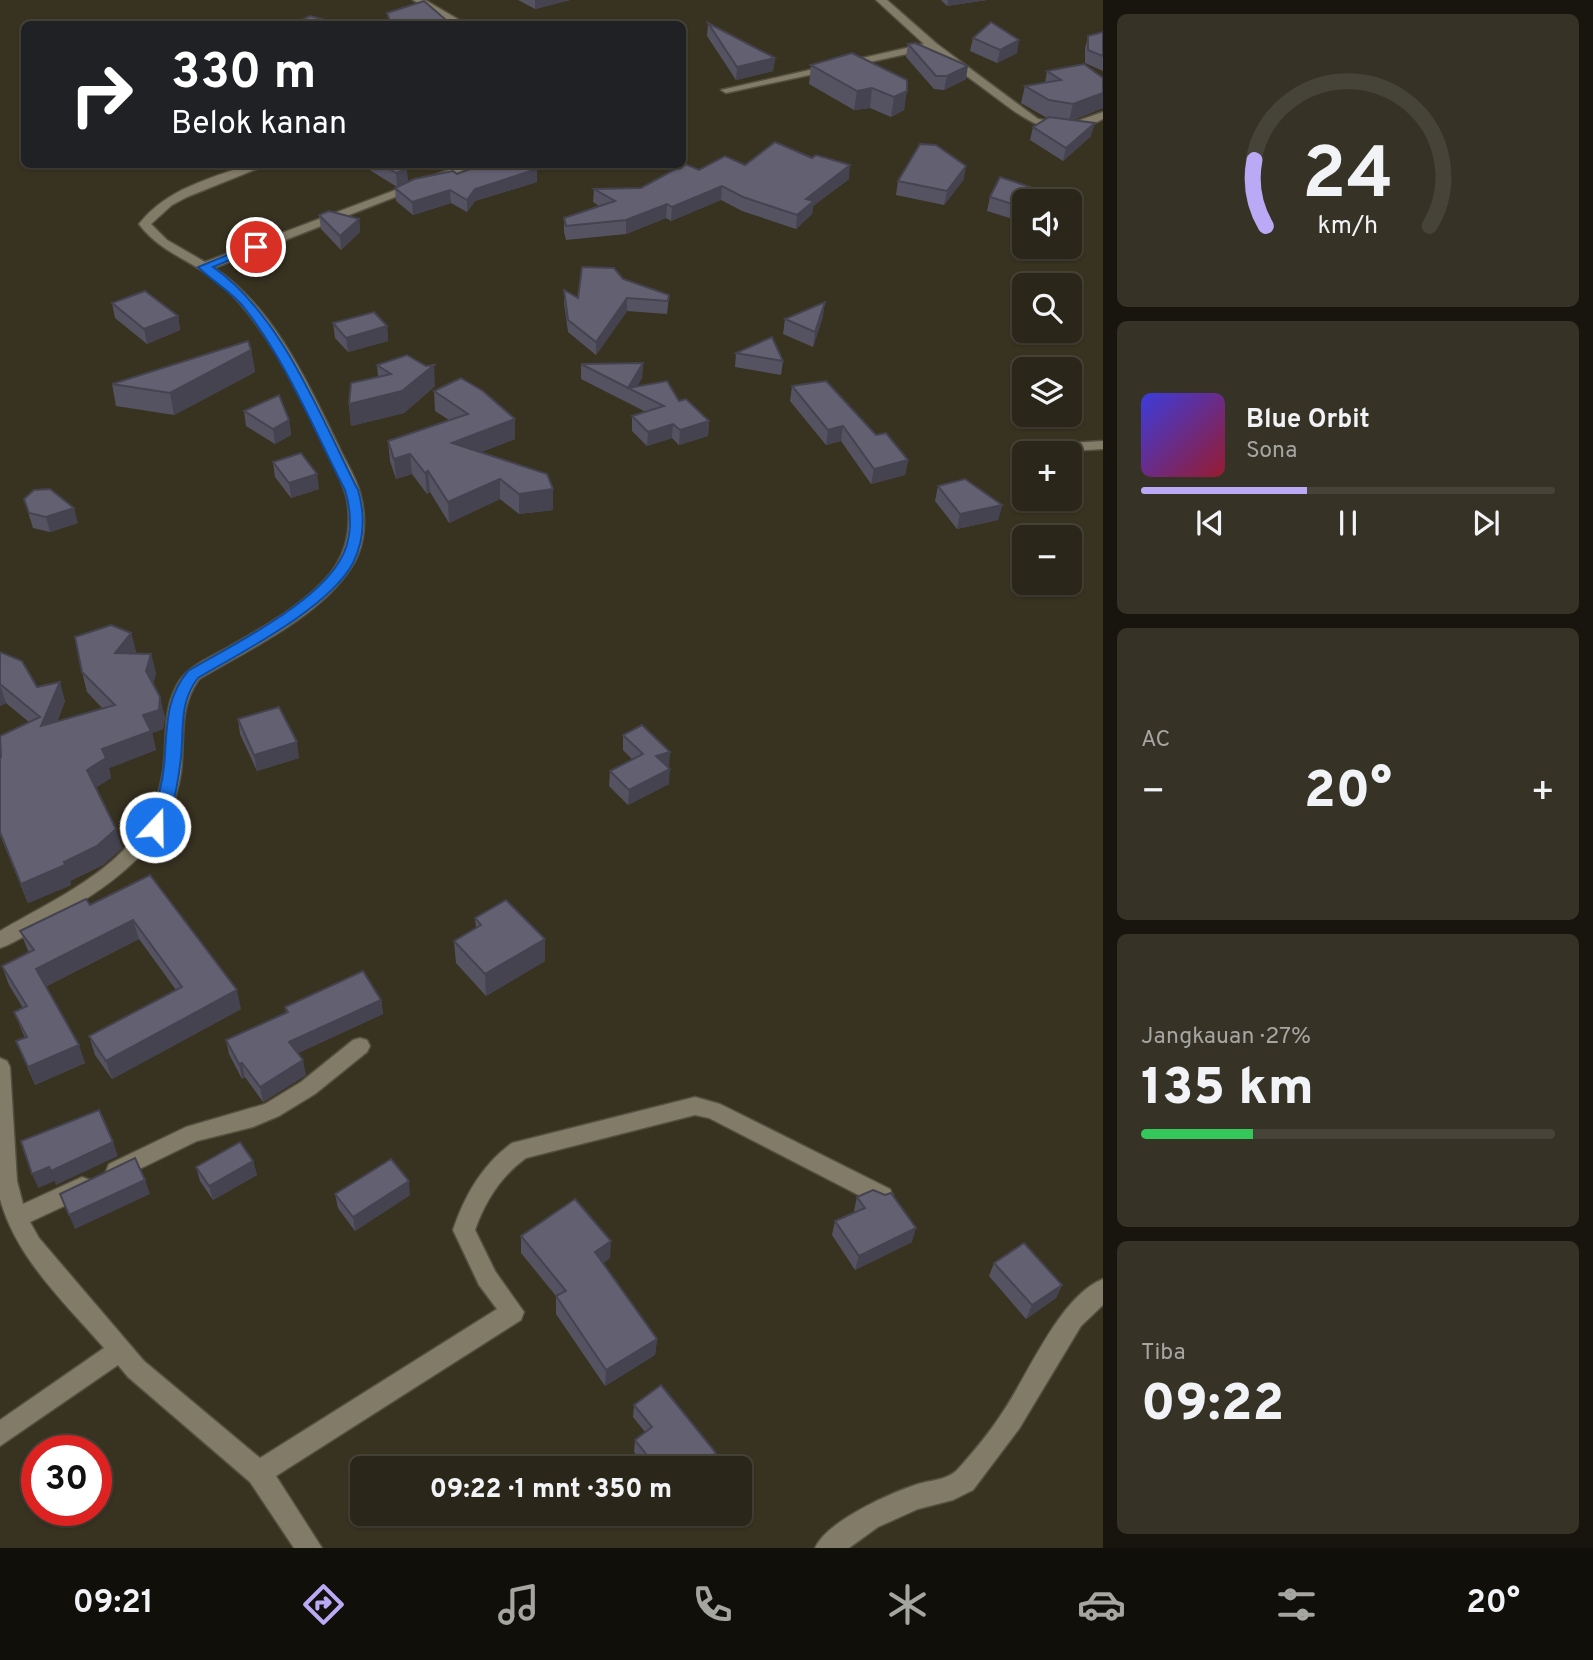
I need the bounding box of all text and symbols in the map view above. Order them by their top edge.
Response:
text: 330 m [171,44,316,106]
icon: right [56,49,147,140]
text: Belok kanan [171,105,347,145]
text: 24 [1302,133,1394,225]
map controls [1012,189,1082,595]
button: sound [1012,189,1082,259]
text: km/h [1318,211,1378,243]
pin [226,217,286,277]
icon: arrive [237,228,275,266]
button: search [1012,273,1082,343]
button: layers [1012,357,1082,427]
text: Blue Orbit [1246,404,1370,437]
text: Sona [1246,437,1297,466]
button: + [1012,441,1082,511]
icon: previous [1191,504,1229,542]
icon: pause [1329,504,1367,542]
icon: next [1467,504,1505,542]
button: − [1012,525,1082,595]
text: AC [1141,726,1170,755]
text: 20° [1304,760,1392,826]
text: − [1141,769,1166,818]
text: + [1530,769,1555,818]
position arrow [118,790,192,864]
text: Jangkauan · 27% [1141,1023,1311,1052]
text: 135 km [1141,1057,1314,1123]
text: Tiba [1141,1339,1186,1368]
text: 09:22 [1141,1373,1284,1439]
speed limit sign: 30 [21,1435,112,1526]
text: 09:22 · 1 mnt · 350 m [430,1474,672,1507]
icon: directions [299,1580,348,1629]
icon: music [494,1580,543,1629]
icon: phone [688,1580,737,1629]
icon: climate [883,1580,932,1629]
icon: car [1077,1580,1126,1629]
icon: filters [1272,1580,1321,1629]
text: 09:21 [73,1584,154,1624]
text: 20° [1466,1584,1520,1624]

